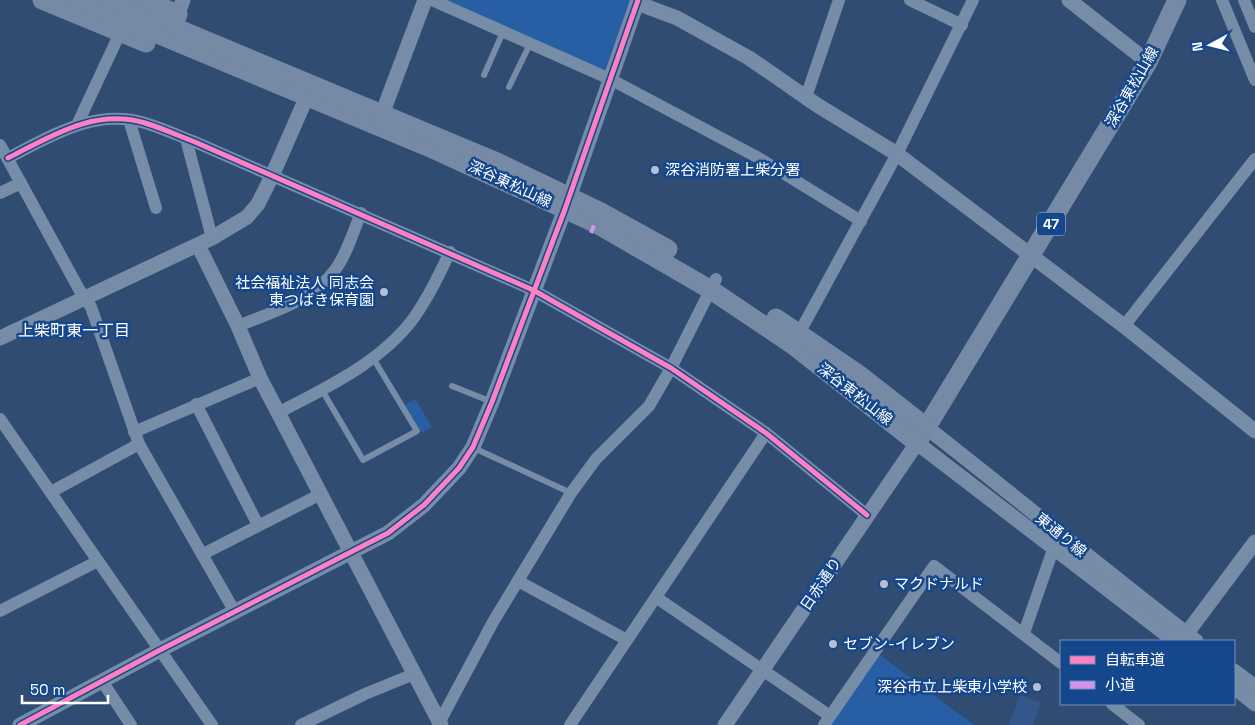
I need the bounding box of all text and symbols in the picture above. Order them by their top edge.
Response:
north arrow [1185,20,1235,70]
text: N [1188,41,1207,52]
street label: 深谷東松山線 [1101,43,1162,130]
street label: 深谷東松山線 [465,156,555,211]
place label: 深谷消防署上柴分署 [665,160,800,179]
marker: 深谷消防署上柴分署 [649,164,661,176]
road number: 47 [1037,212,1065,235]
place label: 社会福祉法人 同志会 東つばき保育園 [235,273,374,309]
marker: 社会福祉法人 同志会 東つばき保育園 [378,286,390,298]
district label: 上柴町東一丁目 [18,320,130,341]
street label: 深谷東松山線 [814,358,897,429]
street label: 東通り線 [1032,508,1091,561]
street label: 日赤通り [796,554,845,614]
place label: マクドナルド [894,574,984,593]
marker: マクドナルド [878,578,890,590]
place label: セブン-イレブン [843,634,955,653]
marker: セブン-イレブン [827,638,839,650]
legend [1060,640,1235,705]
text: 自転車道 [1105,650,1165,669]
scale bar [22,672,109,704]
text: 小道 [1105,675,1135,694]
place label: 深谷市立上柴東小学校 [877,677,1027,696]
text: 50 m [30,680,65,699]
marker: 深谷市立上柴東小学校 [1031,681,1043,693]

